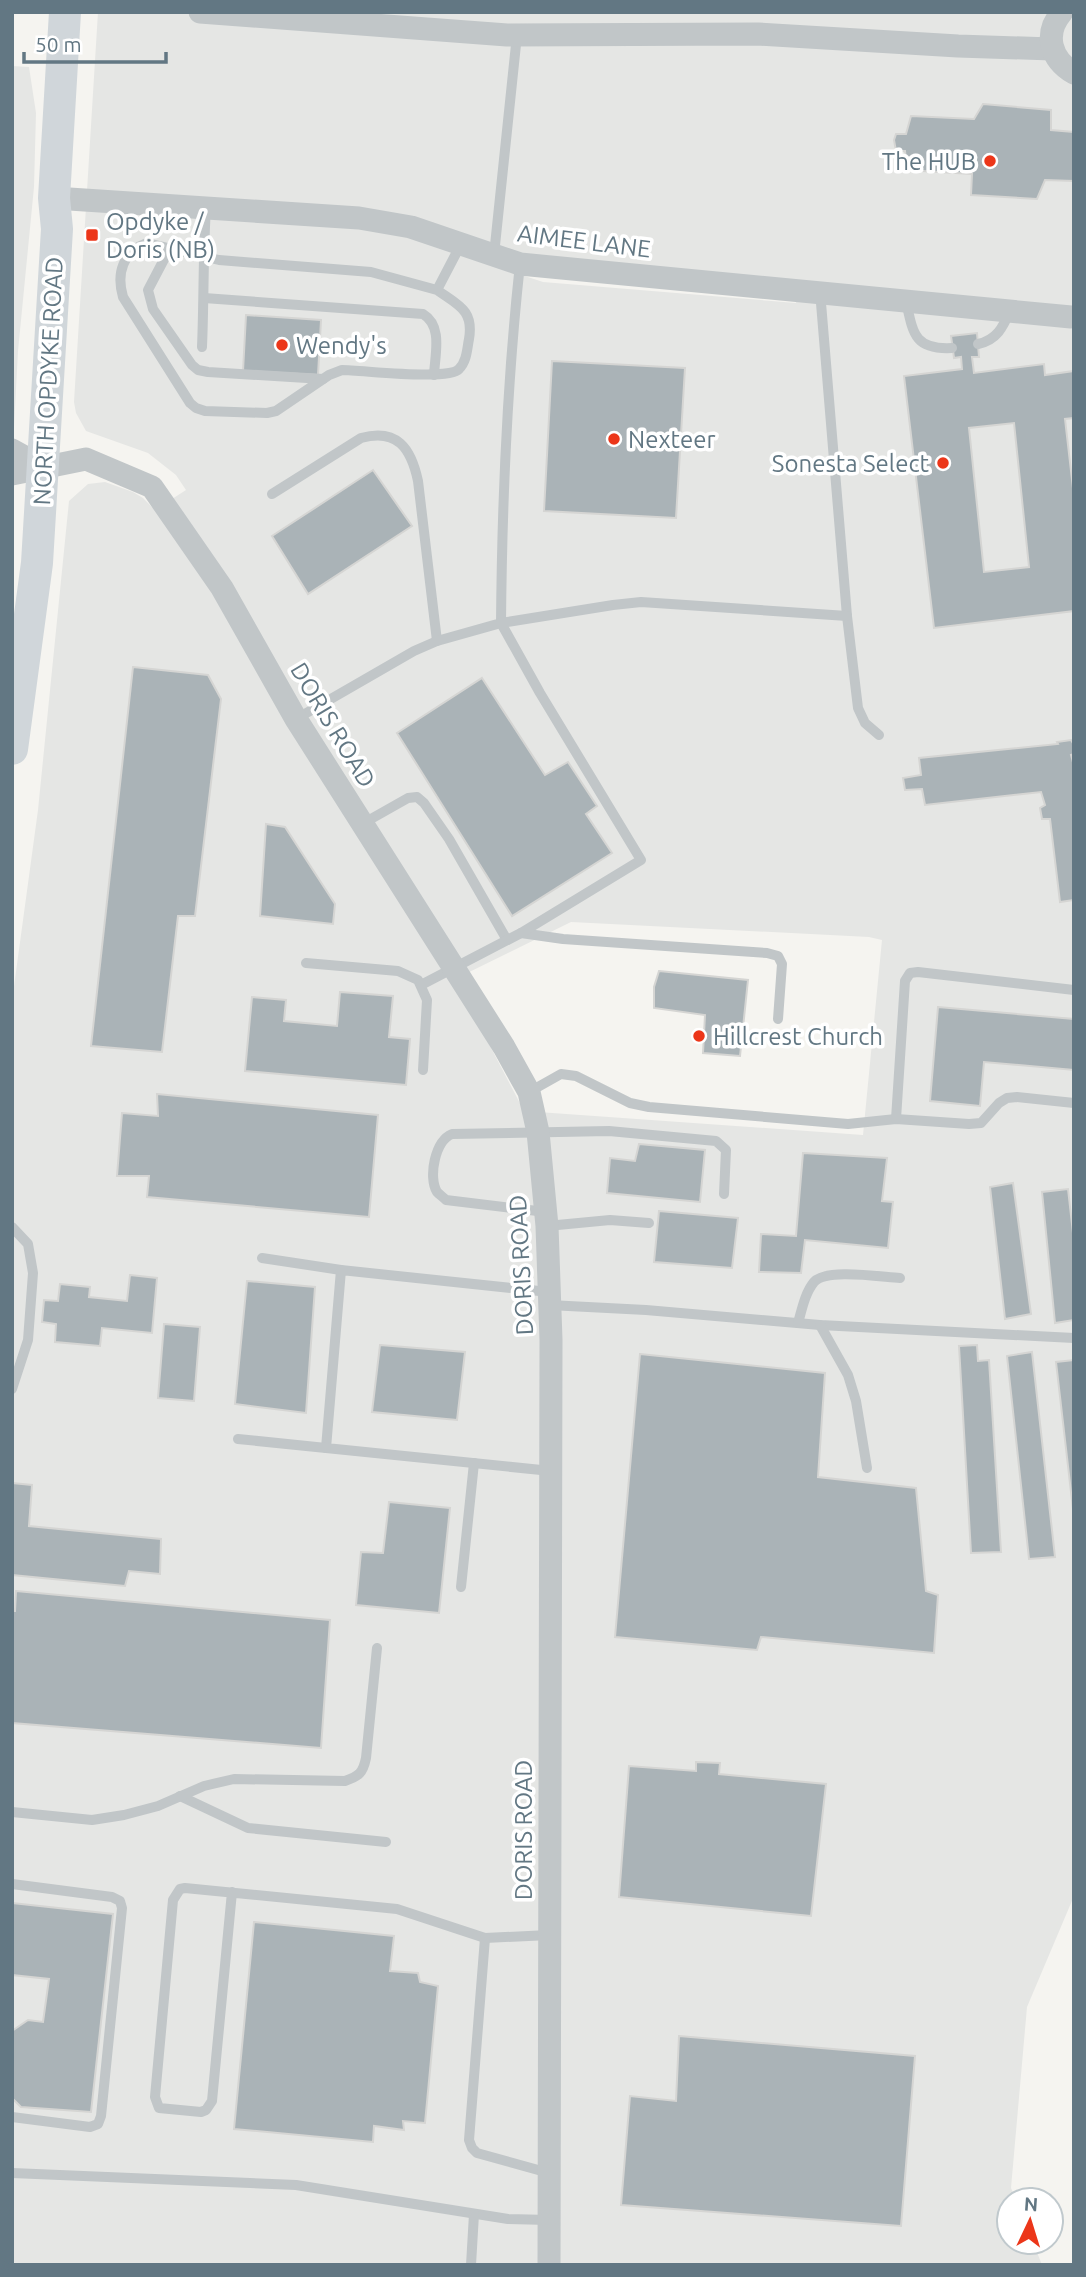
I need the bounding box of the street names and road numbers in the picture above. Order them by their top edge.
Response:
street label: AIMEE LANE [516,219,652,263]
street label: NORTH OPDYKE ROAD [28,256,68,506]
street label: DORIS ROAD [285,658,381,792]
street label: DORIS ROAD [504,1194,538,1336]
street label: DORIS ROAD [510,1760,537,1900]

